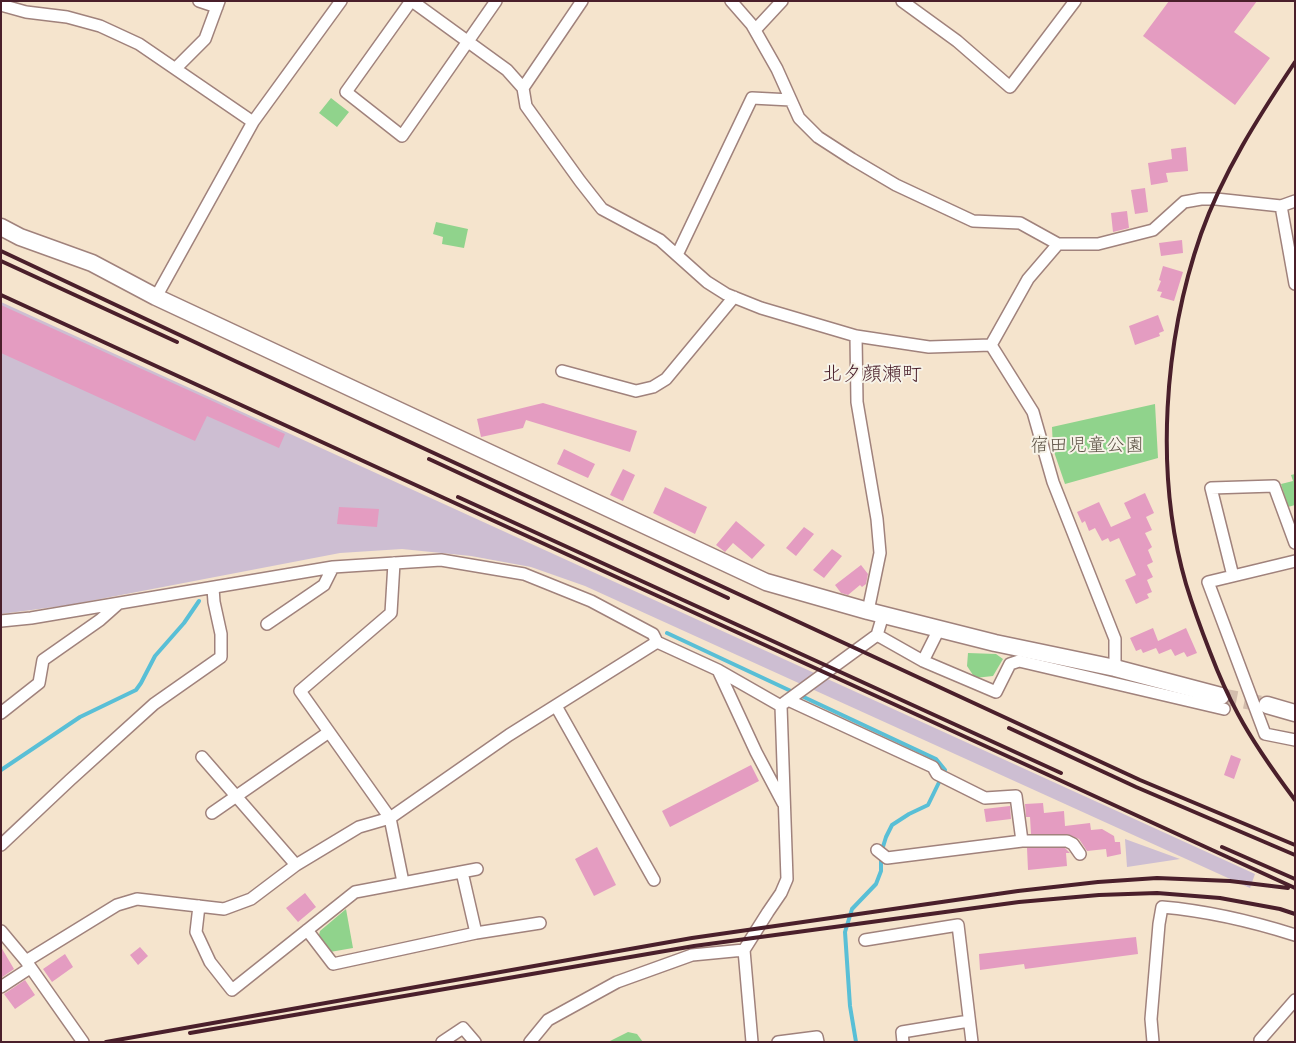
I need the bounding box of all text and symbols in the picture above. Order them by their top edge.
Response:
district label: 北夕顔瀬町 [822,365,922,389]
park label: 宿田児童公園 [1030,437,1144,459]

